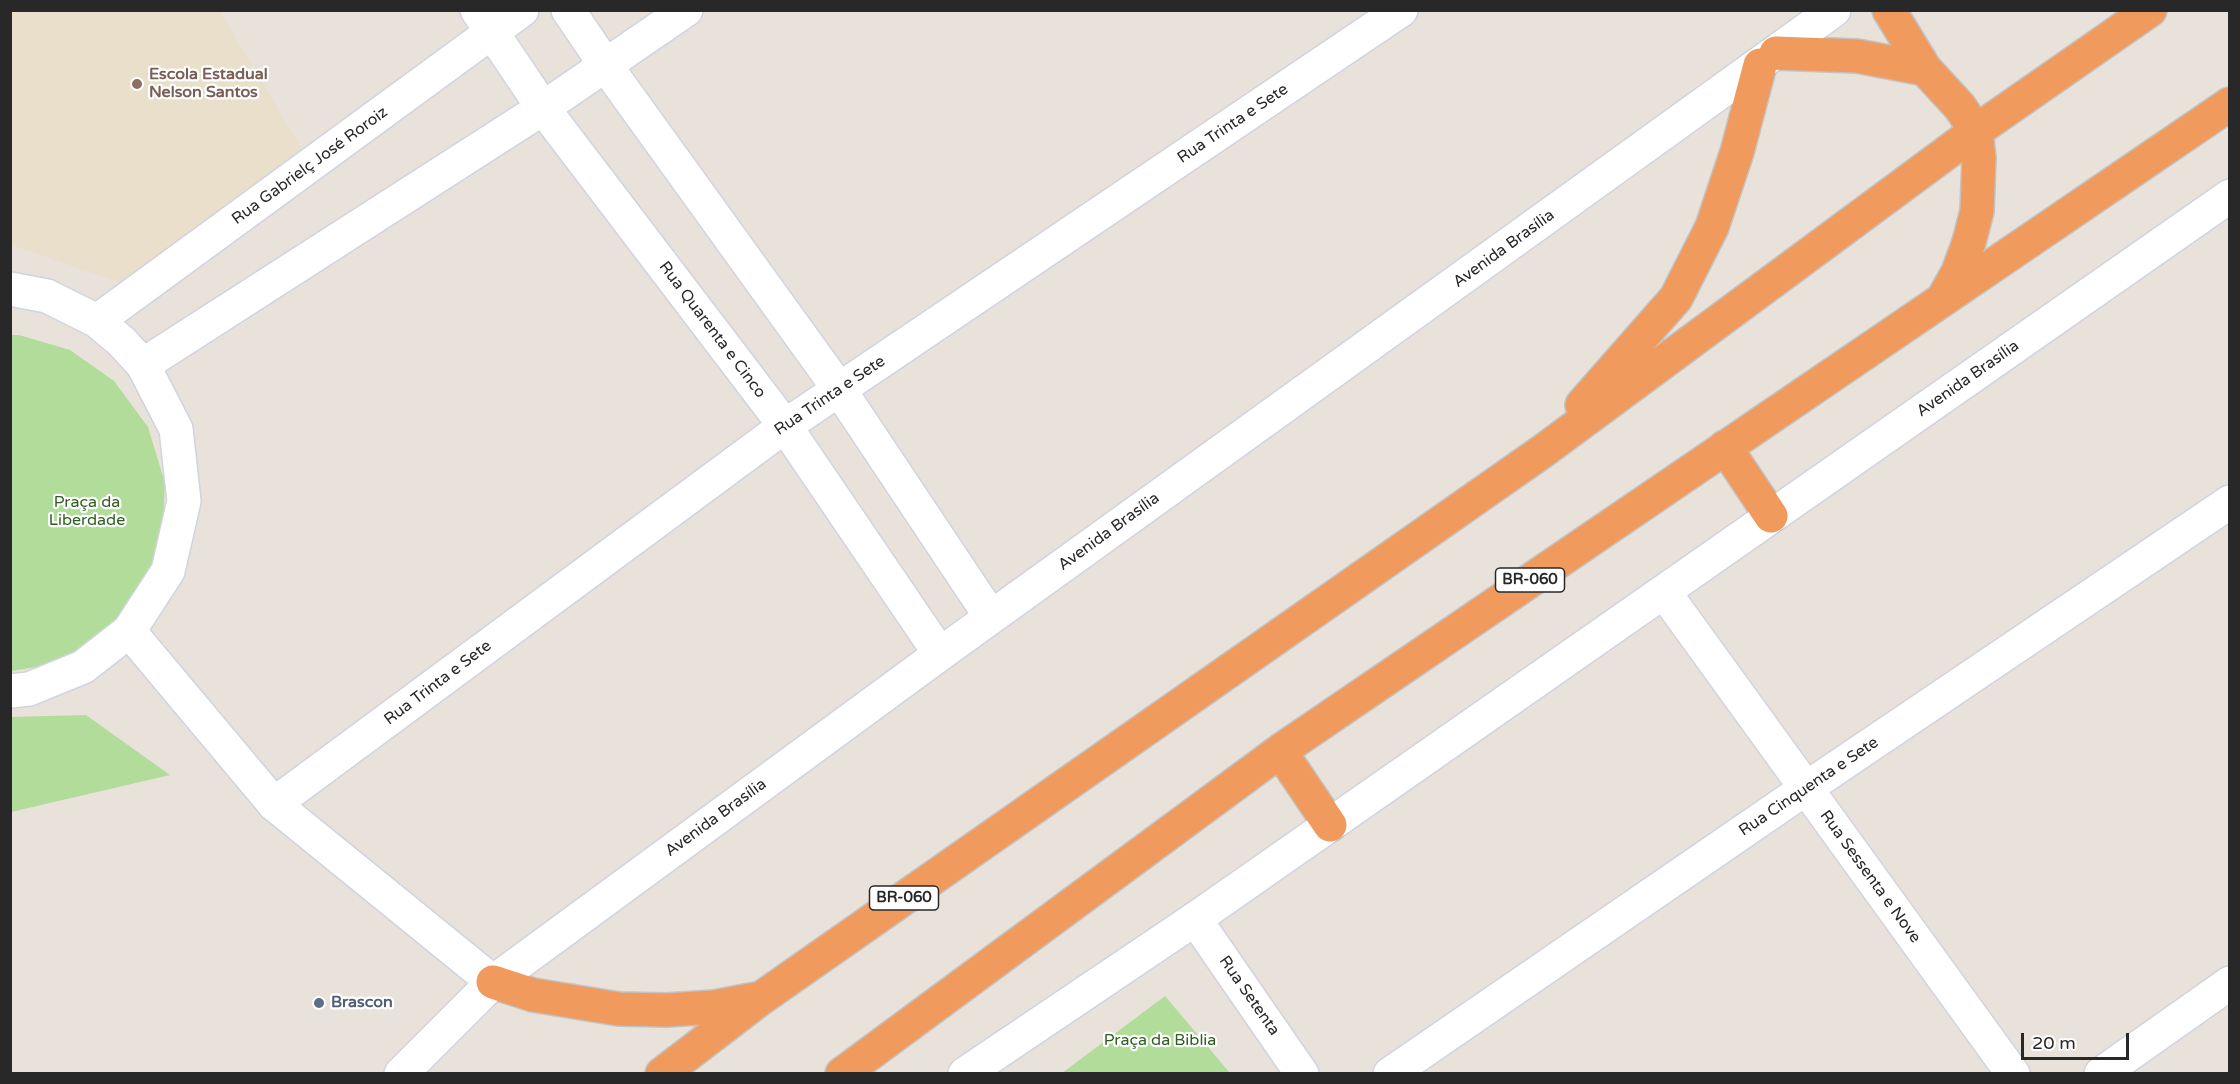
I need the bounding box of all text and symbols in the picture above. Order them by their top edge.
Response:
place label: Escola Estadual Nelson Santos [149,65,268,103]
marker: Escola Estadual Nelson Santos [130,77,144,91]
street label: Rua Trinta e Sete [1174,80,1292,168]
street label: Rua Gabrielç José Roroiz [228,103,392,229]
street label: Avenida Brasília [1450,206,1558,292]
street label: Rua Quarenta e Cinco [654,258,770,402]
street label: Avenida Brasília [1913,337,2023,421]
street label: Rua Trinta e Sete [771,352,889,440]
street label: Avenida Brasília [1055,489,1163,575]
park label: Praça da Liberdade [49,493,125,531]
road number: BR-060 [1496,568,1564,592]
street label: Rua Trinta e Sete [381,636,495,730]
street label: Rua Cinquenta e Sete [1736,733,1882,841]
street label: Avenida Brasília [662,775,770,861]
street label: Rua Sessenta e Nove [1815,807,1925,947]
road number: BR-060 [870,886,938,910]
street label: Rua Setenta [1214,952,1284,1040]
place label: Brascon [331,993,393,1013]
marker: Brascon [312,996,326,1010]
scale bar [2024,1021,2132,1059]
park label: Praça da Biblia [1104,1031,1216,1051]
text: 20 m [2032,1032,2076,1054]

